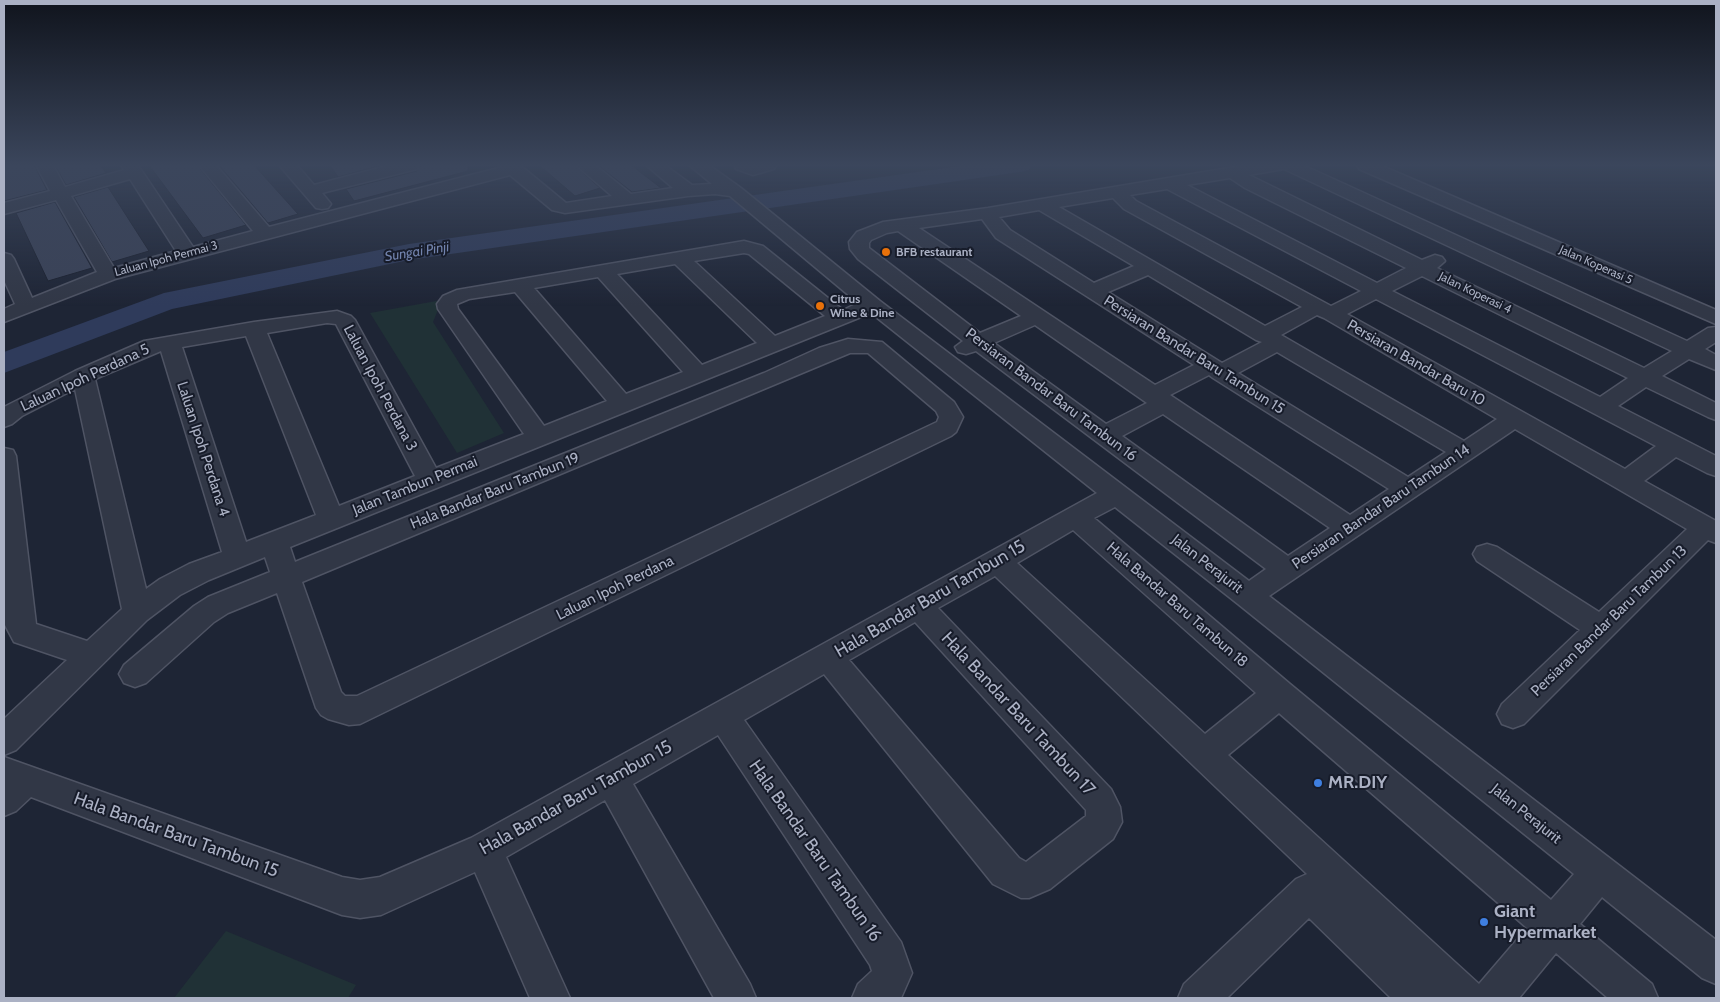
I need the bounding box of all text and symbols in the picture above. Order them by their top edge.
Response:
street label: Laluan Ipoh Permai 3 [113,238,219,280]
water label: Sungai Pinji [384,239,450,265]
street label: Jalan Koperasi 5 [1557,242,1635,288]
place label: BFB restaurant [896,245,972,259]
marker: BFB restaurant [880,246,892,258]
street label: Jalan Koperasi 4 [1436,269,1514,317]
place label: Citrus Wine & Dine [830,292,894,320]
street label: Persiaran Bandar Baru Tambun 15 [1100,292,1288,418]
marker: Citrus Wine & Dine [814,300,826,312]
street label: Persiaran Bandar Baru 10 [1344,316,1488,410]
street label: Laluan Ipoh Perdana 3 [339,322,421,454]
street label: Persiaran Bandar Baru Tambun 16 [962,325,1140,465]
street label: Laluan Ipoh Perdana 5 [18,340,152,416]
street label: Laluan Ipoh Perdana 4 [173,379,233,519]
street label: Persiaran Bandar Baru Tambun 14 [1289,441,1473,573]
street label: Hala Bandar Baru Tambun 19 [408,449,582,533]
street label: Jalan Tambun Permai [350,453,480,519]
street label: Jalan Perajurit [1168,531,1246,597]
street label: Hala Bandar Baru Tambun 15 [831,536,1029,662]
street label: Hala Bandar Baru Tambun 18 [1103,539,1251,671]
street label: Persiaran Bandar Baru Tambun 13 [1527,542,1691,700]
street label: Laluan Ipoh Perdana [553,552,677,624]
street label: Hala Bandar Baru Tambun 17 [936,628,1100,800]
street label: Hala Bandar Baru Tambun 15 [476,736,676,860]
street label: Hala Bandar Baru Tambun 16 [744,756,886,946]
place label: MR.DIY [1328,772,1387,794]
marker: MR.DIY [1312,777,1324,789]
street label: Jalan Perajurit [1487,780,1565,848]
street label: Hala Bandar Baru Tambun 15 [71,788,281,882]
place label: Giant Hypermarket [1494,901,1597,944]
marker: Giant Hypermarket [1478,916,1490,928]

